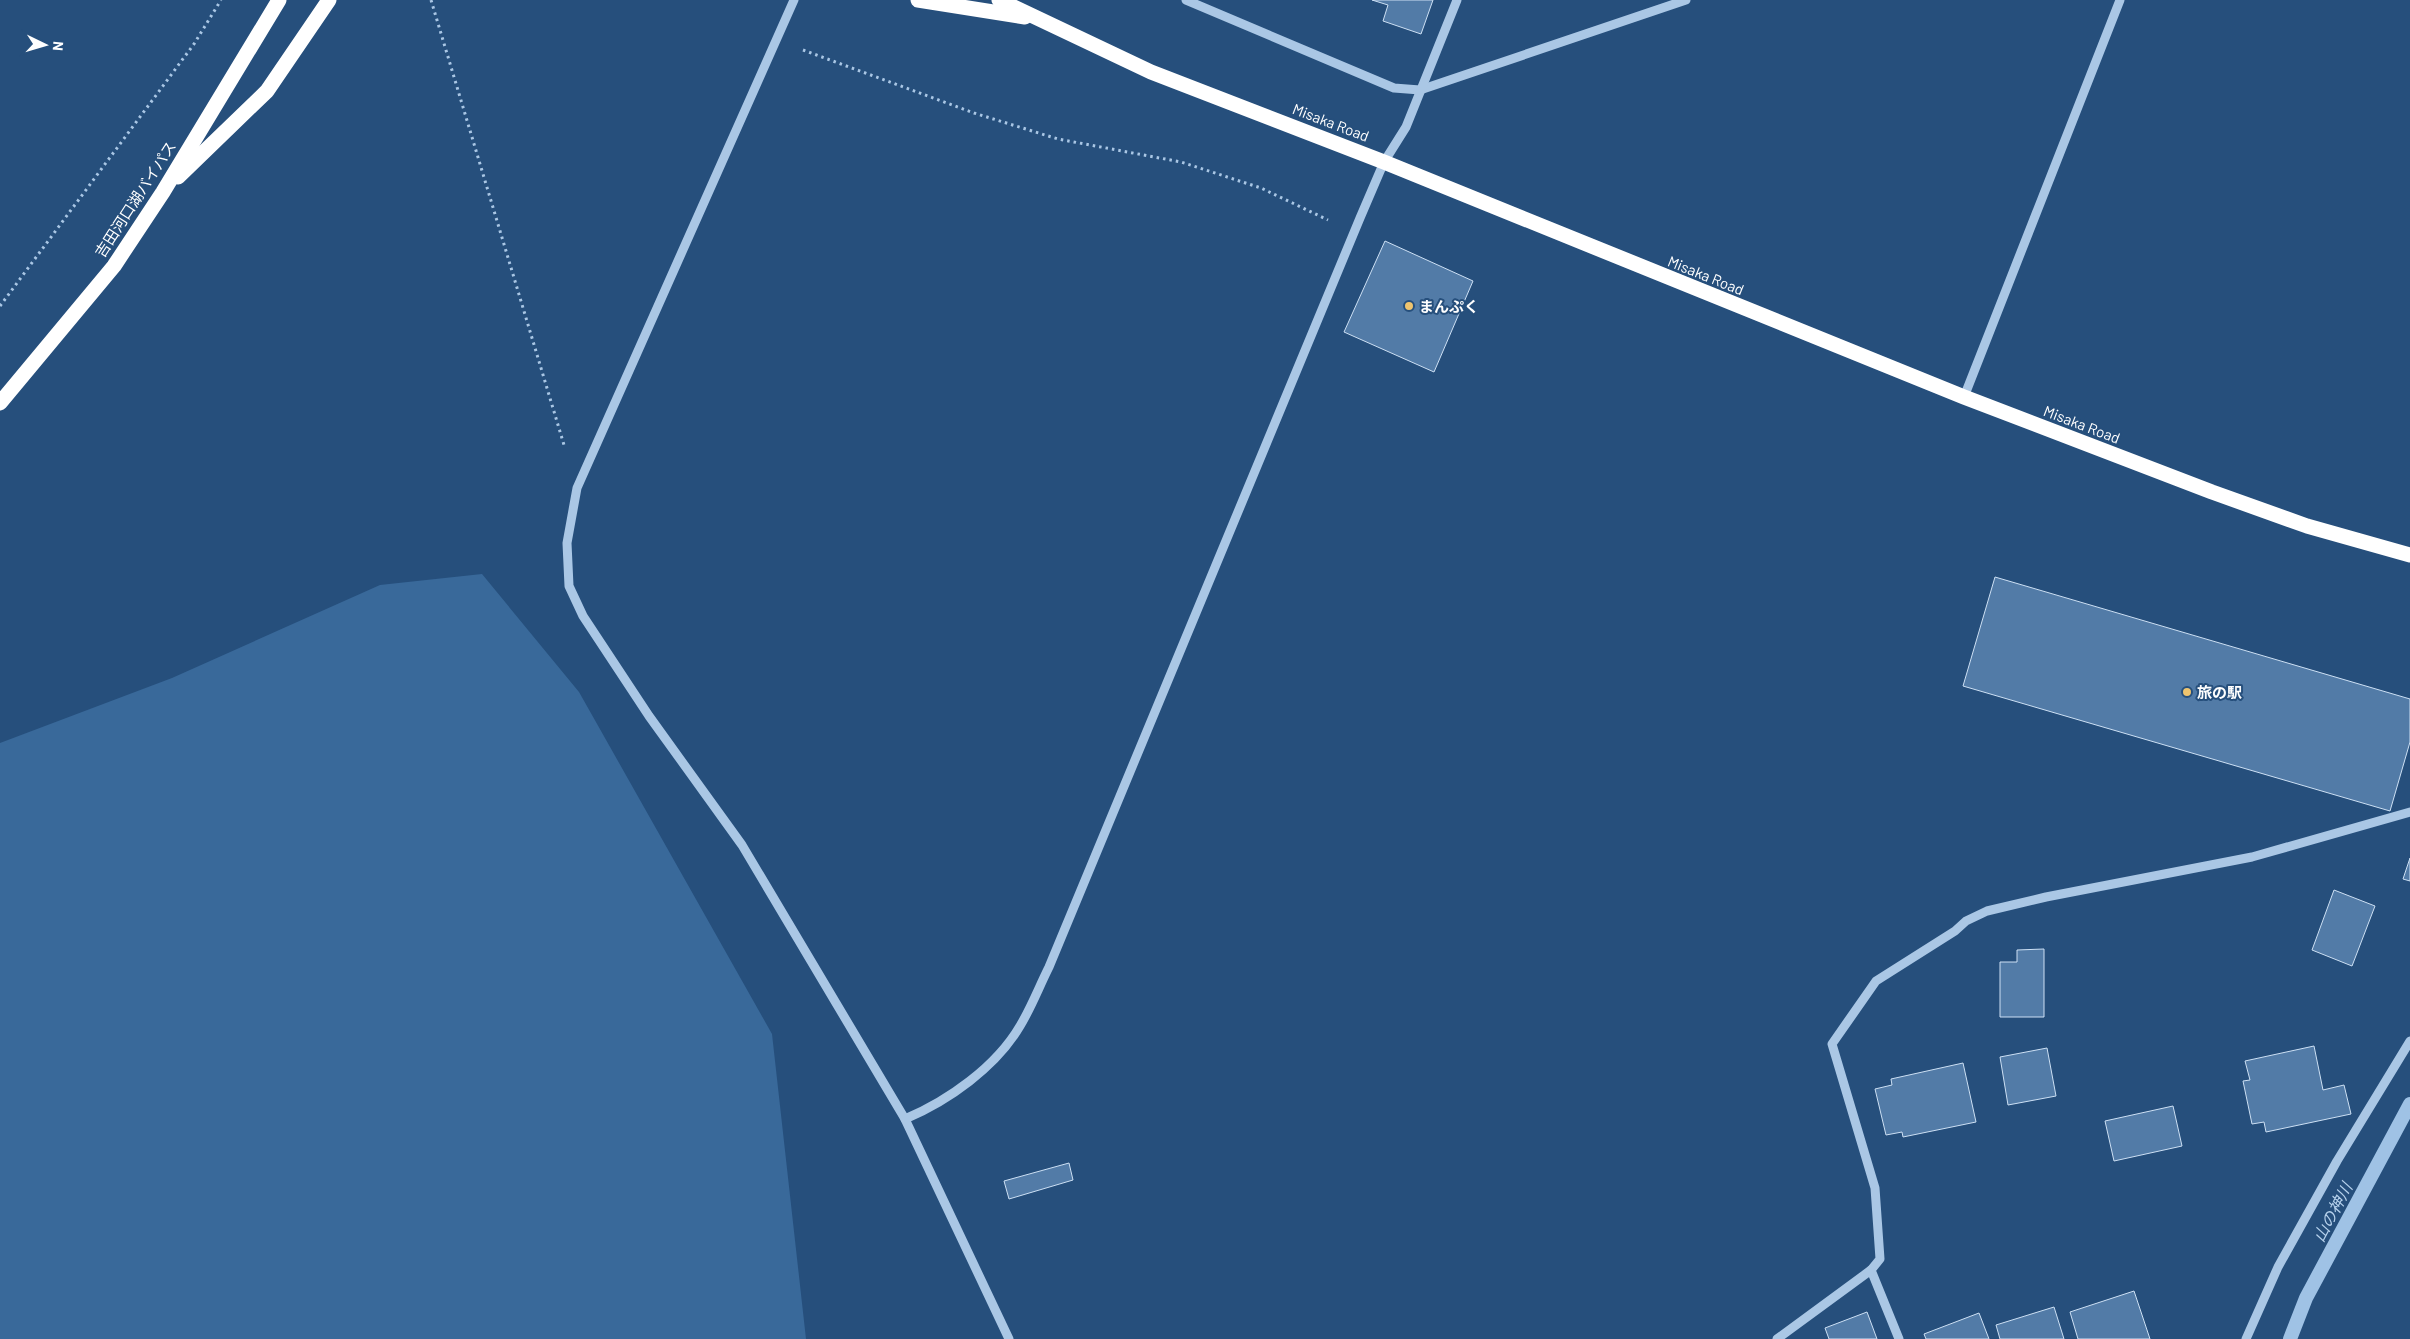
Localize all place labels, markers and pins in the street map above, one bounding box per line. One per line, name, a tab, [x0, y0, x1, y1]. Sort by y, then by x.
place label: まんぷく	[1419, 297, 1479, 315]
marker: まんぷく	[1403, 300, 1415, 312]
place label: 旅の駅	[2197, 683, 2242, 701]
marker: 旅の駅	[2181, 686, 2193, 698]

